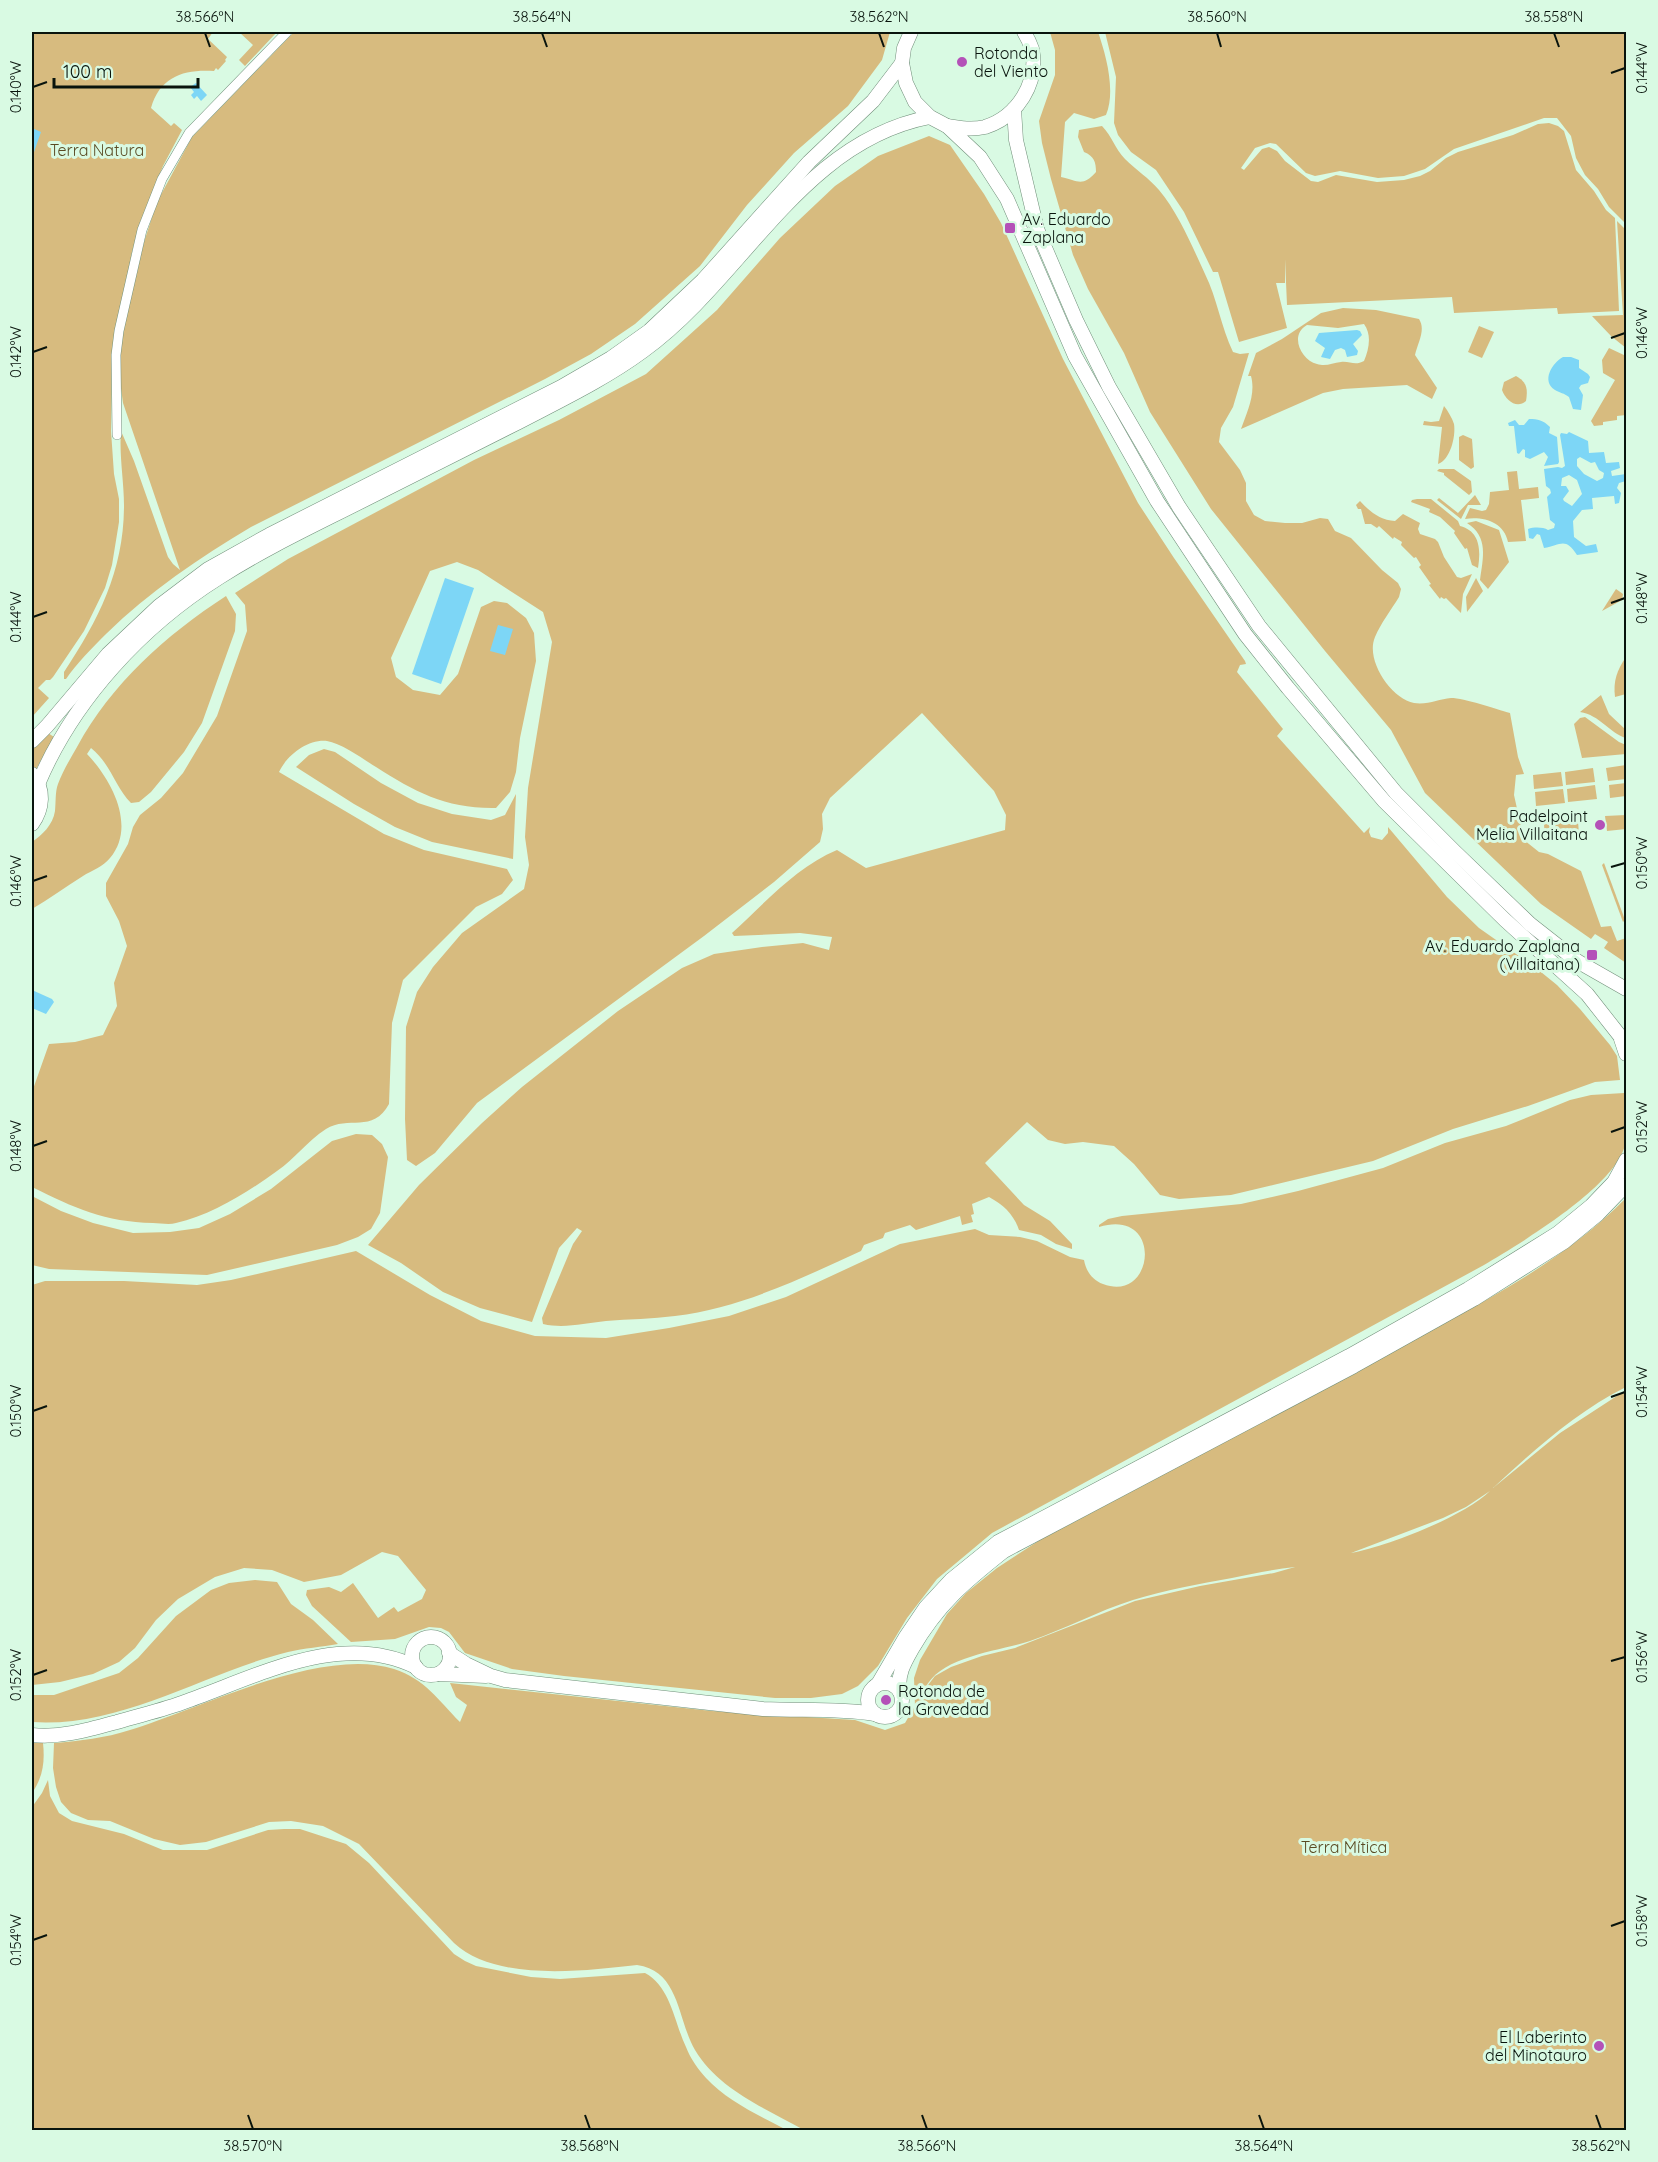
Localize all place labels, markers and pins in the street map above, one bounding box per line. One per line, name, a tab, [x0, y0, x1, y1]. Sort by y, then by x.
place label: Rotonda del Viento	[974, 43, 1048, 81]
marker: Rotonda del Viento	[955, 55, 969, 69]
place label: Av. Eduardo Zaplana	[1022, 209, 1111, 247]
marker: Av. Eduardo Zaplana	[1003, 221, 1017, 235]
place label: Padelpoint Melia Villaitana	[1476, 806, 1588, 844]
marker: Padelpoint Melia Villaitana	[1593, 818, 1607, 832]
place label: Av. Eduardo Zaplana (Villaitana)	[1425, 936, 1580, 974]
marker: Av. Eduardo Zaplana (Villaitana)	[1585, 948, 1599, 962]
place label: Rotonda de la Gravedad	[898, 1681, 989, 1719]
marker: Rotonda de la Gravedad	[879, 1693, 893, 1707]
place label: El Laberinto del Minotauro	[1485, 2027, 1587, 2065]
marker: El Laberinto del Minotauro	[1592, 2039, 1606, 2053]

